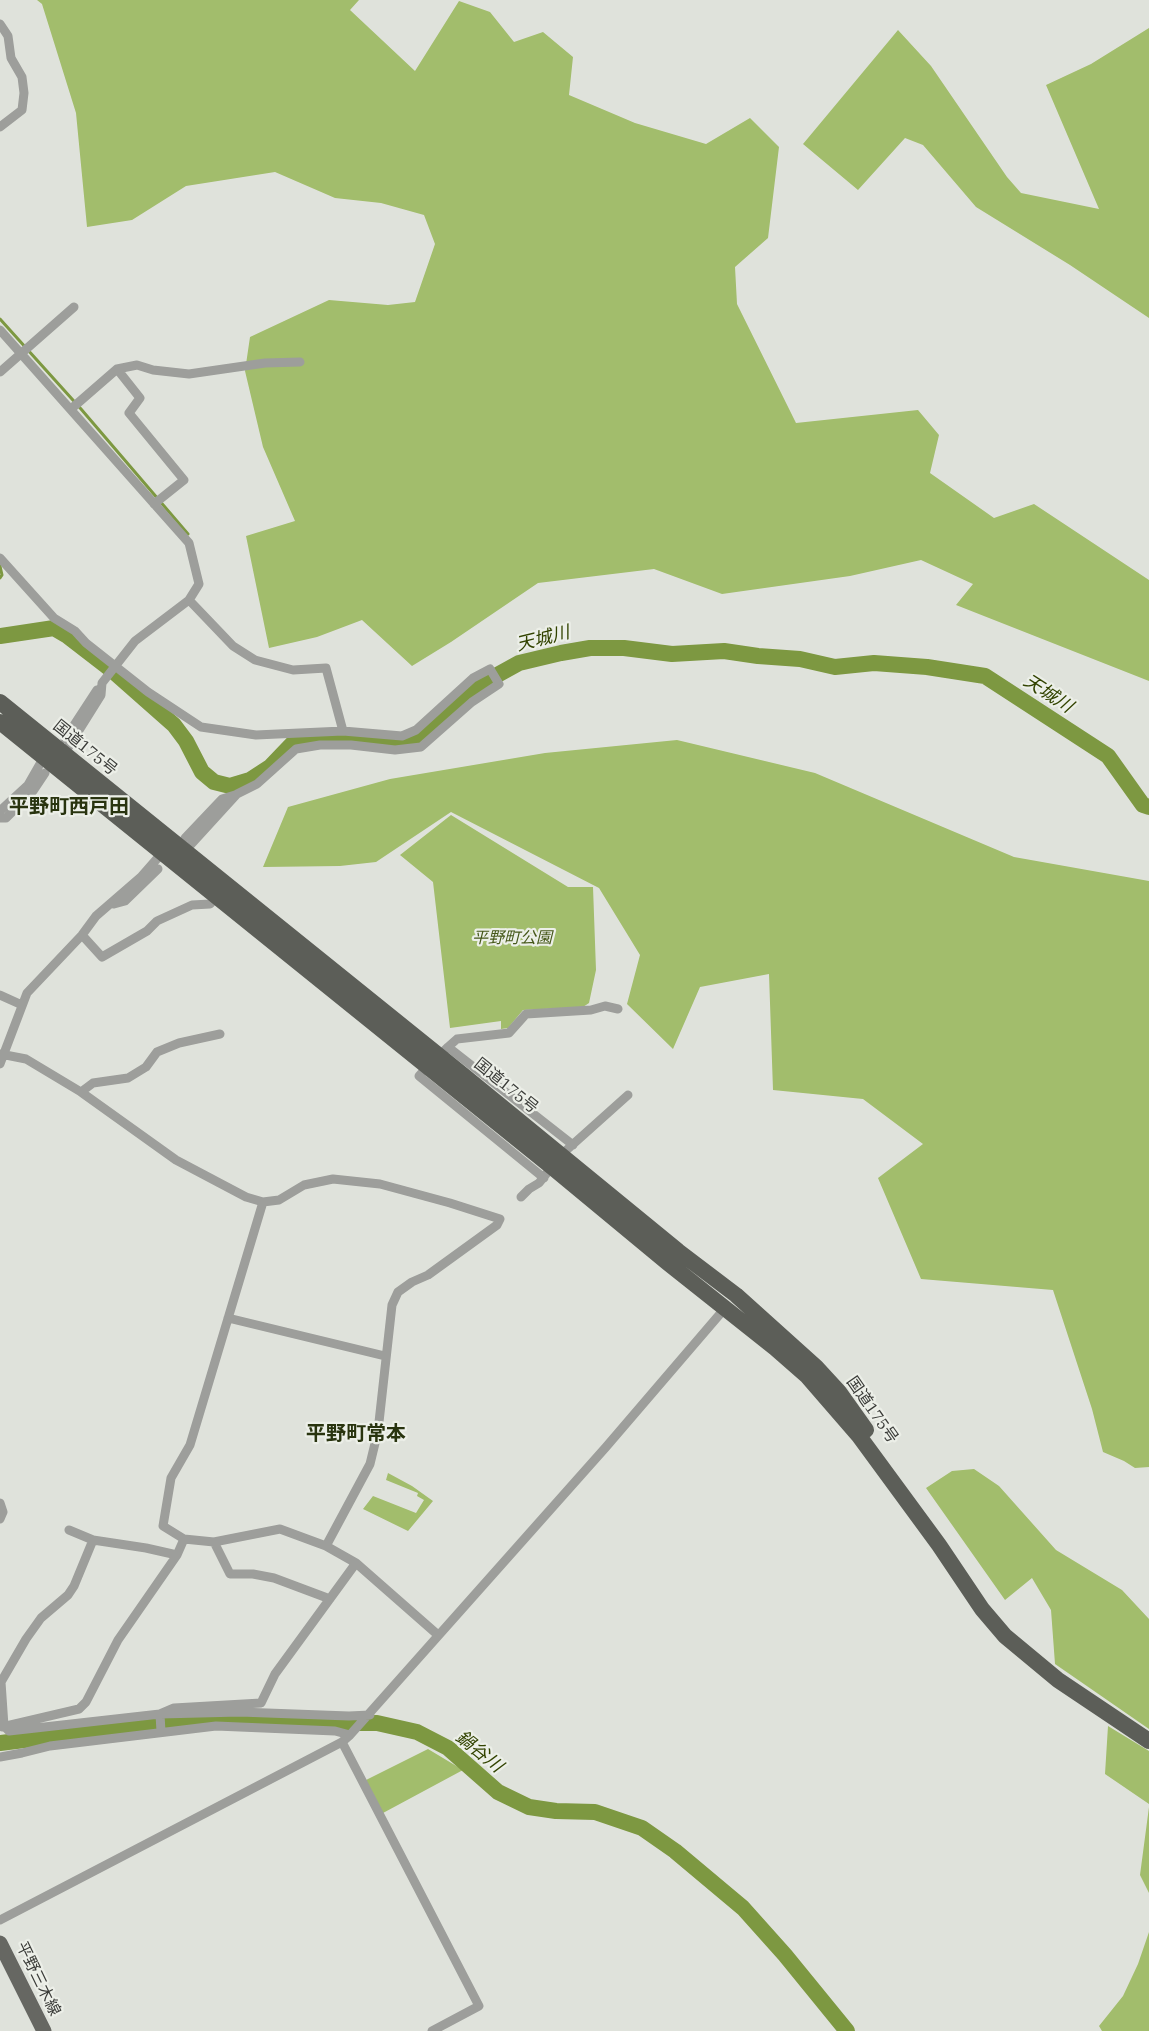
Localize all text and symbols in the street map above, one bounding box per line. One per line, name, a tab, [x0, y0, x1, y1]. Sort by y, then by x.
water label: 天城川	[514, 622, 572, 656]
water label: 天城川	[1019, 670, 1077, 718]
street label: 国道175号	[49, 716, 121, 780]
district label: 平野町西戸田	[9, 795, 129, 819]
park label: 平野町公園	[472, 928, 552, 948]
street label: 国道175号	[470, 1054, 542, 1118]
street label: 国道175号	[842, 1373, 902, 1447]
district label: 平野町常本	[306, 1422, 406, 1446]
water label: 鍋谷川	[451, 1727, 507, 1777]
street label: 平野三木線	[12, 1939, 64, 2019]

